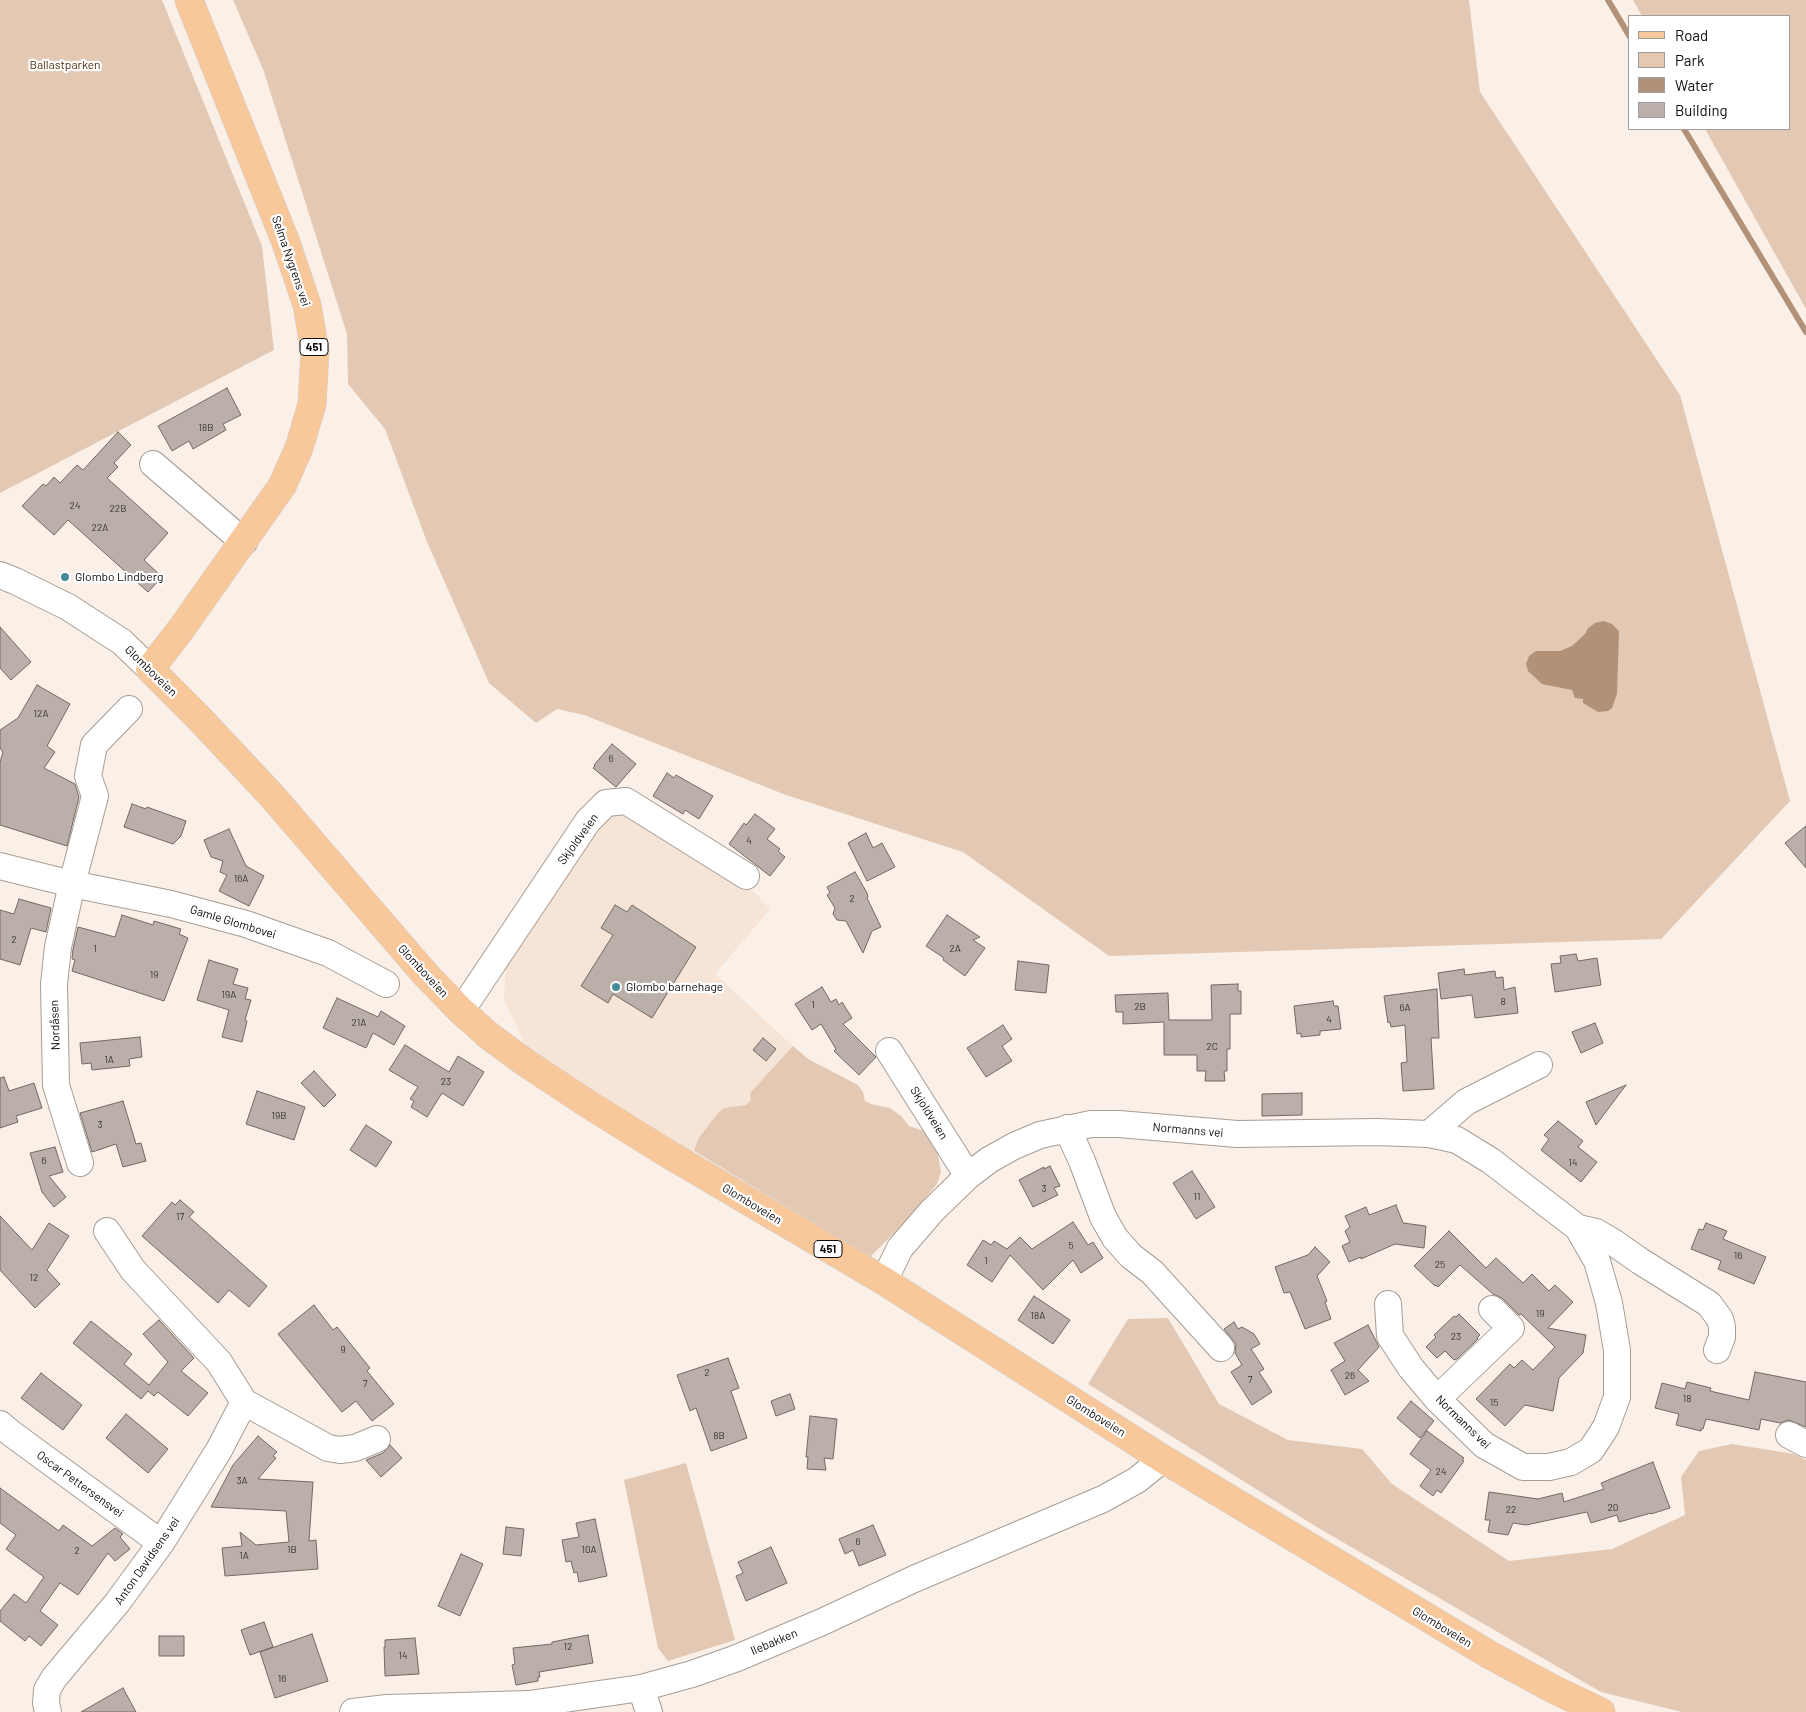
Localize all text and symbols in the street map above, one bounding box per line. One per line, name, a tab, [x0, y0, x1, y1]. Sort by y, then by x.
legend	[1628, 15, 1791, 130]
text: Road	[1675, 26, 1708, 44]
text: Park	[1675, 51, 1704, 69]
park label: Ballastparken	[29, 58, 101, 72]
text: Water	[1675, 76, 1714, 94]
text: Building	[1675, 101, 1728, 119]
street label: Selma Nygrens vei	[269, 214, 313, 308]
road number: 451	[300, 338, 328, 356]
house number: 18B	[199, 422, 213, 434]
house number: 24	[70, 500, 80, 512]
house number: 22B	[110, 503, 126, 515]
house number: 22A	[92, 522, 108, 534]
place label: Glombo Lindberg	[75, 570, 163, 584]
marker: Glombo Lindberg	[59, 571, 71, 583]
street label: Glomboveien	[122, 642, 180, 700]
house number: 12A	[34, 708, 48, 720]
house number: 6	[608, 753, 614, 765]
street label: Skjoldveien	[555, 811, 601, 867]
house number: 4	[746, 835, 752, 847]
house number: 16A	[234, 873, 248, 885]
house number: 2	[849, 893, 855, 905]
street label: Gamle Glombovei	[188, 902, 278, 942]
house number: 2	[11, 934, 17, 946]
street label: Glomboveien	[395, 942, 451, 1000]
house number: 1	[93, 943, 97, 955]
house number: 2A	[949, 943, 961, 955]
house number: 19	[150, 969, 158, 981]
place label: Glombo barnehage	[626, 980, 723, 994]
marker: Glombo barnehage	[610, 981, 622, 993]
house number: 19A	[222, 989, 236, 1001]
house number: 8	[1500, 996, 1506, 1008]
house number: 1	[811, 999, 815, 1011]
street label: Nordåsen	[47, 1000, 63, 1050]
house number: 2B	[1134, 1001, 1146, 1013]
house number: 6A	[1399, 1002, 1411, 1014]
house number: 4	[1326, 1014, 1332, 1026]
house number: 21A	[352, 1017, 366, 1029]
house number: 2C	[1206, 1041, 1218, 1053]
house number: 1A	[104, 1054, 114, 1066]
house number: 23	[441, 1076, 451, 1088]
street label: Skjoldveien	[907, 1084, 951, 1142]
house number: 19B	[272, 1110, 286, 1122]
house number: 3	[97, 1119, 103, 1131]
street label: Normanns vei	[1152, 1120, 1224, 1140]
house number: 6	[41, 1155, 47, 1167]
house number: 14	[1568, 1157, 1578, 1169]
street label: Glomboveien	[720, 1181, 784, 1227]
house number: 3	[1041, 1183, 1047, 1195]
house number: 11	[1193, 1191, 1201, 1203]
house number: 17	[176, 1211, 184, 1223]
road number: 451	[814, 1240, 842, 1258]
house number: 5	[1068, 1240, 1074, 1252]
house number: 16	[1734, 1250, 1742, 1262]
house number: 1	[984, 1255, 988, 1267]
house number: 25	[1435, 1259, 1445, 1271]
house number: 12	[30, 1272, 38, 1284]
house number: 19	[1536, 1308, 1544, 1320]
house number: 18A	[1031, 1310, 1045, 1322]
house number: 23	[1451, 1331, 1461, 1343]
house number: 9	[340, 1344, 346, 1356]
house number: 2	[704, 1367, 710, 1379]
house number: 26	[1345, 1370, 1355, 1382]
house number: 7	[1248, 1374, 1252, 1386]
house number: 7	[363, 1378, 367, 1390]
street label: Glomboveien	[1064, 1392, 1128, 1440]
street label: Normanns vei	[1432, 1392, 1494, 1452]
house number: 18	[1683, 1393, 1691, 1405]
house number: 15	[1490, 1397, 1498, 1409]
house number: 8B	[713, 1430, 725, 1442]
street label: Oscar Pettersensvei	[34, 1448, 126, 1520]
house number: 24	[1436, 1466, 1446, 1478]
house number: 3A	[236, 1475, 248, 1487]
house number: 20	[1607, 1502, 1619, 1514]
house number: 22	[1506, 1504, 1516, 1516]
street label: Anton Davidsens vei	[111, 1514, 183, 1608]
house number: 6	[855, 1536, 861, 1548]
house number: 1B	[287, 1544, 297, 1556]
house number: 10A	[581, 1544, 597, 1556]
house number: 2	[74, 1545, 80, 1557]
house number: 1A	[239, 1550, 249, 1562]
street label: Glomboveien	[1410, 1604, 1474, 1650]
street label: Ilebakken	[748, 1626, 800, 1658]
house number: 12	[564, 1641, 572, 1653]
house number: 14	[398, 1650, 408, 1662]
house number: 16	[278, 1673, 286, 1685]

